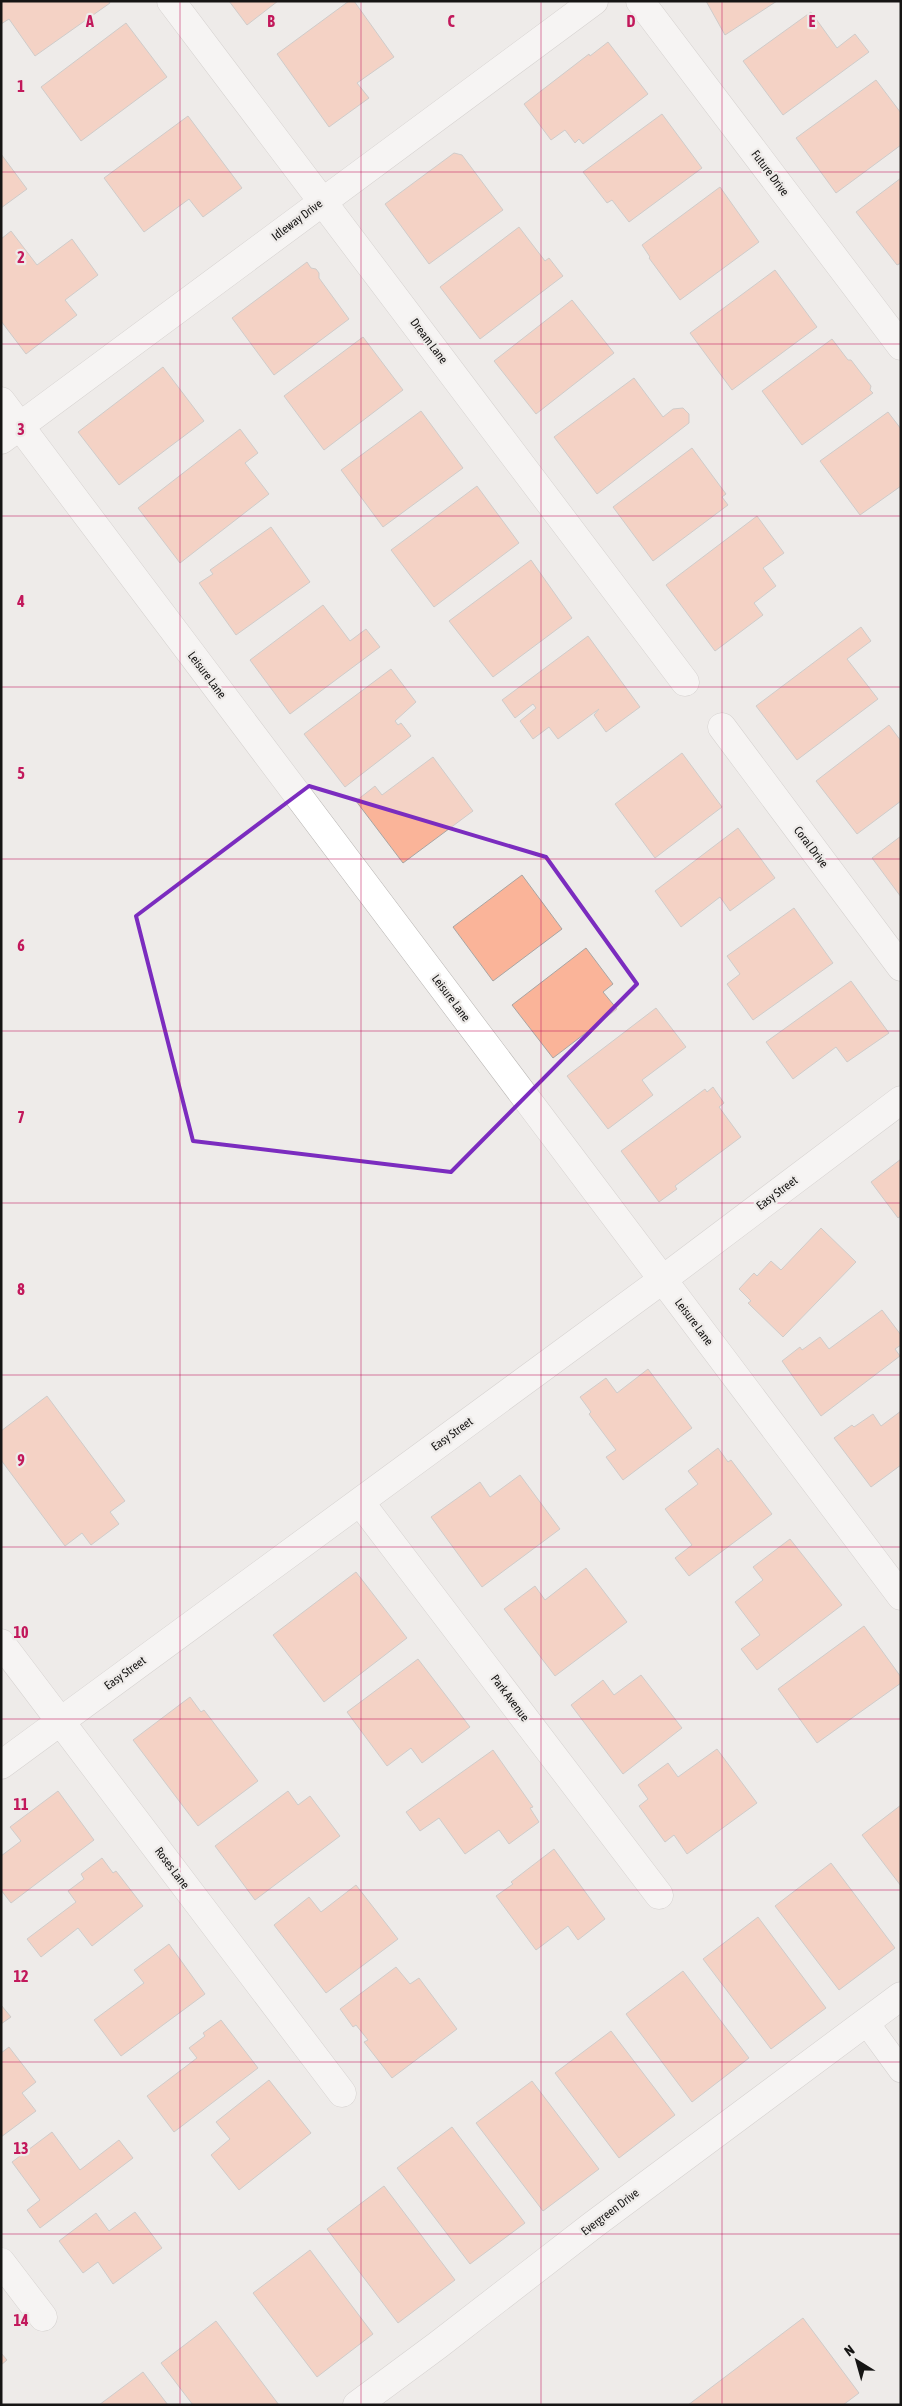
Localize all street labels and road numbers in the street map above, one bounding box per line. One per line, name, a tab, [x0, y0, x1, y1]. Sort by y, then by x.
street label: Future Drive	[748, 147, 792, 199]
street label: Idleway Drive	[269, 196, 325, 244]
street label: Dream Lane	[407, 316, 451, 366]
street label: Leisure Lane	[185, 649, 229, 701]
street label: Coral Drive	[791, 824, 831, 870]
street label: Leisure Lane	[429, 972, 473, 1024]
street label: Easy Street	[754, 1173, 801, 1213]
street label: Leisure Lane	[672, 1296, 716, 1348]
street label: Easy Street	[429, 1414, 476, 1454]
street label: Easy Street	[102, 1653, 149, 1693]
street label: Park Avenue	[488, 1672, 532, 1724]
street label: Roses Lane	[152, 1844, 192, 1892]
street label: Evergreen Drive	[578, 2186, 642, 2238]

